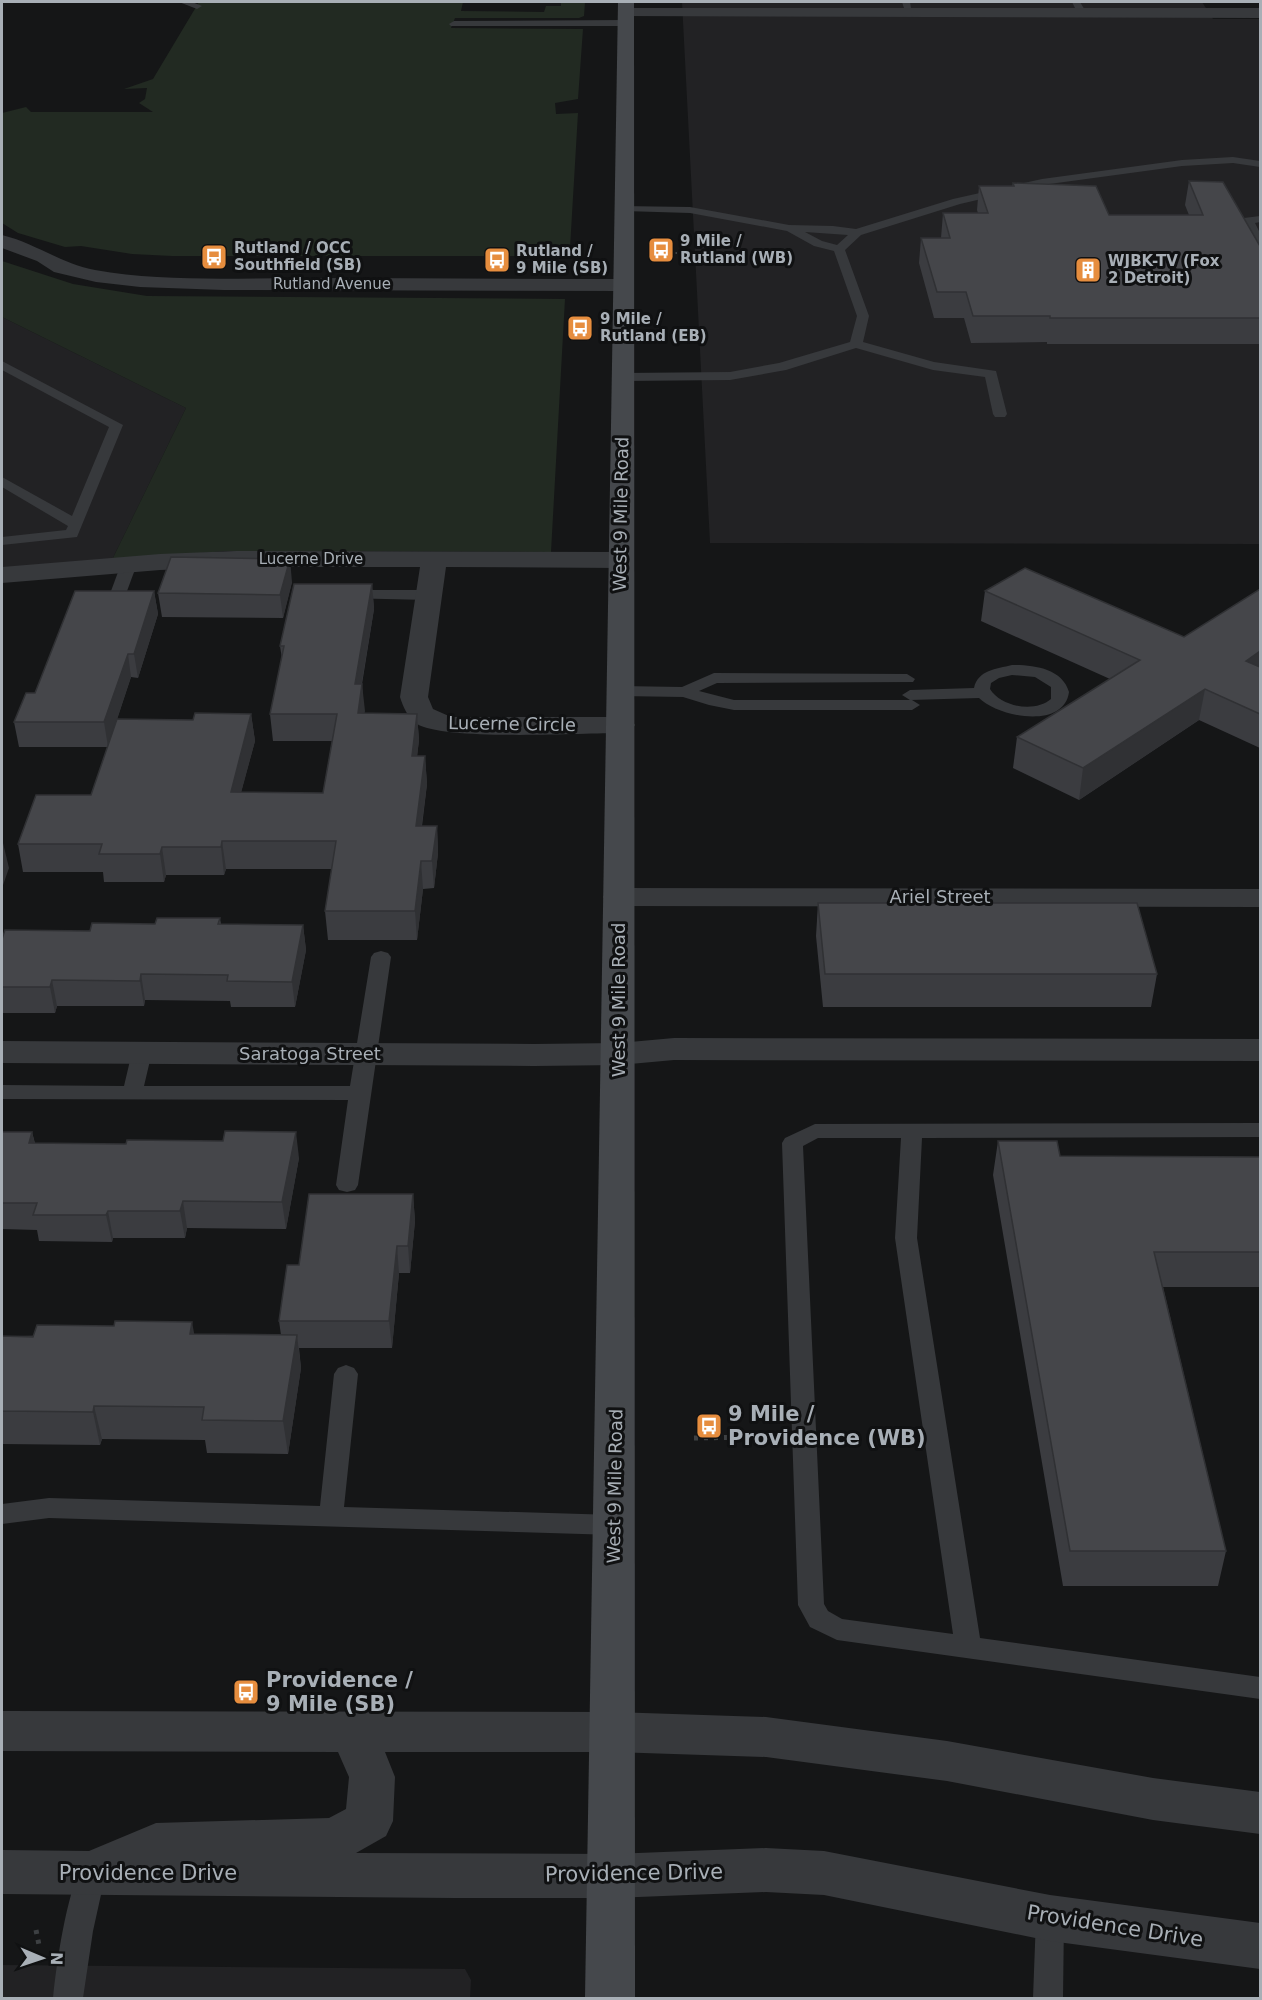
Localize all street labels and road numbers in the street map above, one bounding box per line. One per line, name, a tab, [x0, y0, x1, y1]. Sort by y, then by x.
street label: Rutland Avenue	[273, 275, 391, 293]
street label: West 9 Mile Road	[609, 436, 632, 591]
street label: Lucerne Drive	[259, 550, 363, 568]
street label: Lucerne Circle	[448, 712, 576, 735]
street label: Ariel Street	[889, 886, 991, 907]
street label: West 9 Mile Road	[608, 923, 629, 1077]
street label: Saratoga Street	[239, 1043, 381, 1064]
street label: West 9 Mile Road	[603, 1408, 626, 1563]
street label: Providence Drive	[545, 1859, 723, 1887]
street label: Providence Drive	[59, 1861, 237, 1885]
street label: Providence Drive	[1025, 1900, 1205, 1952]

